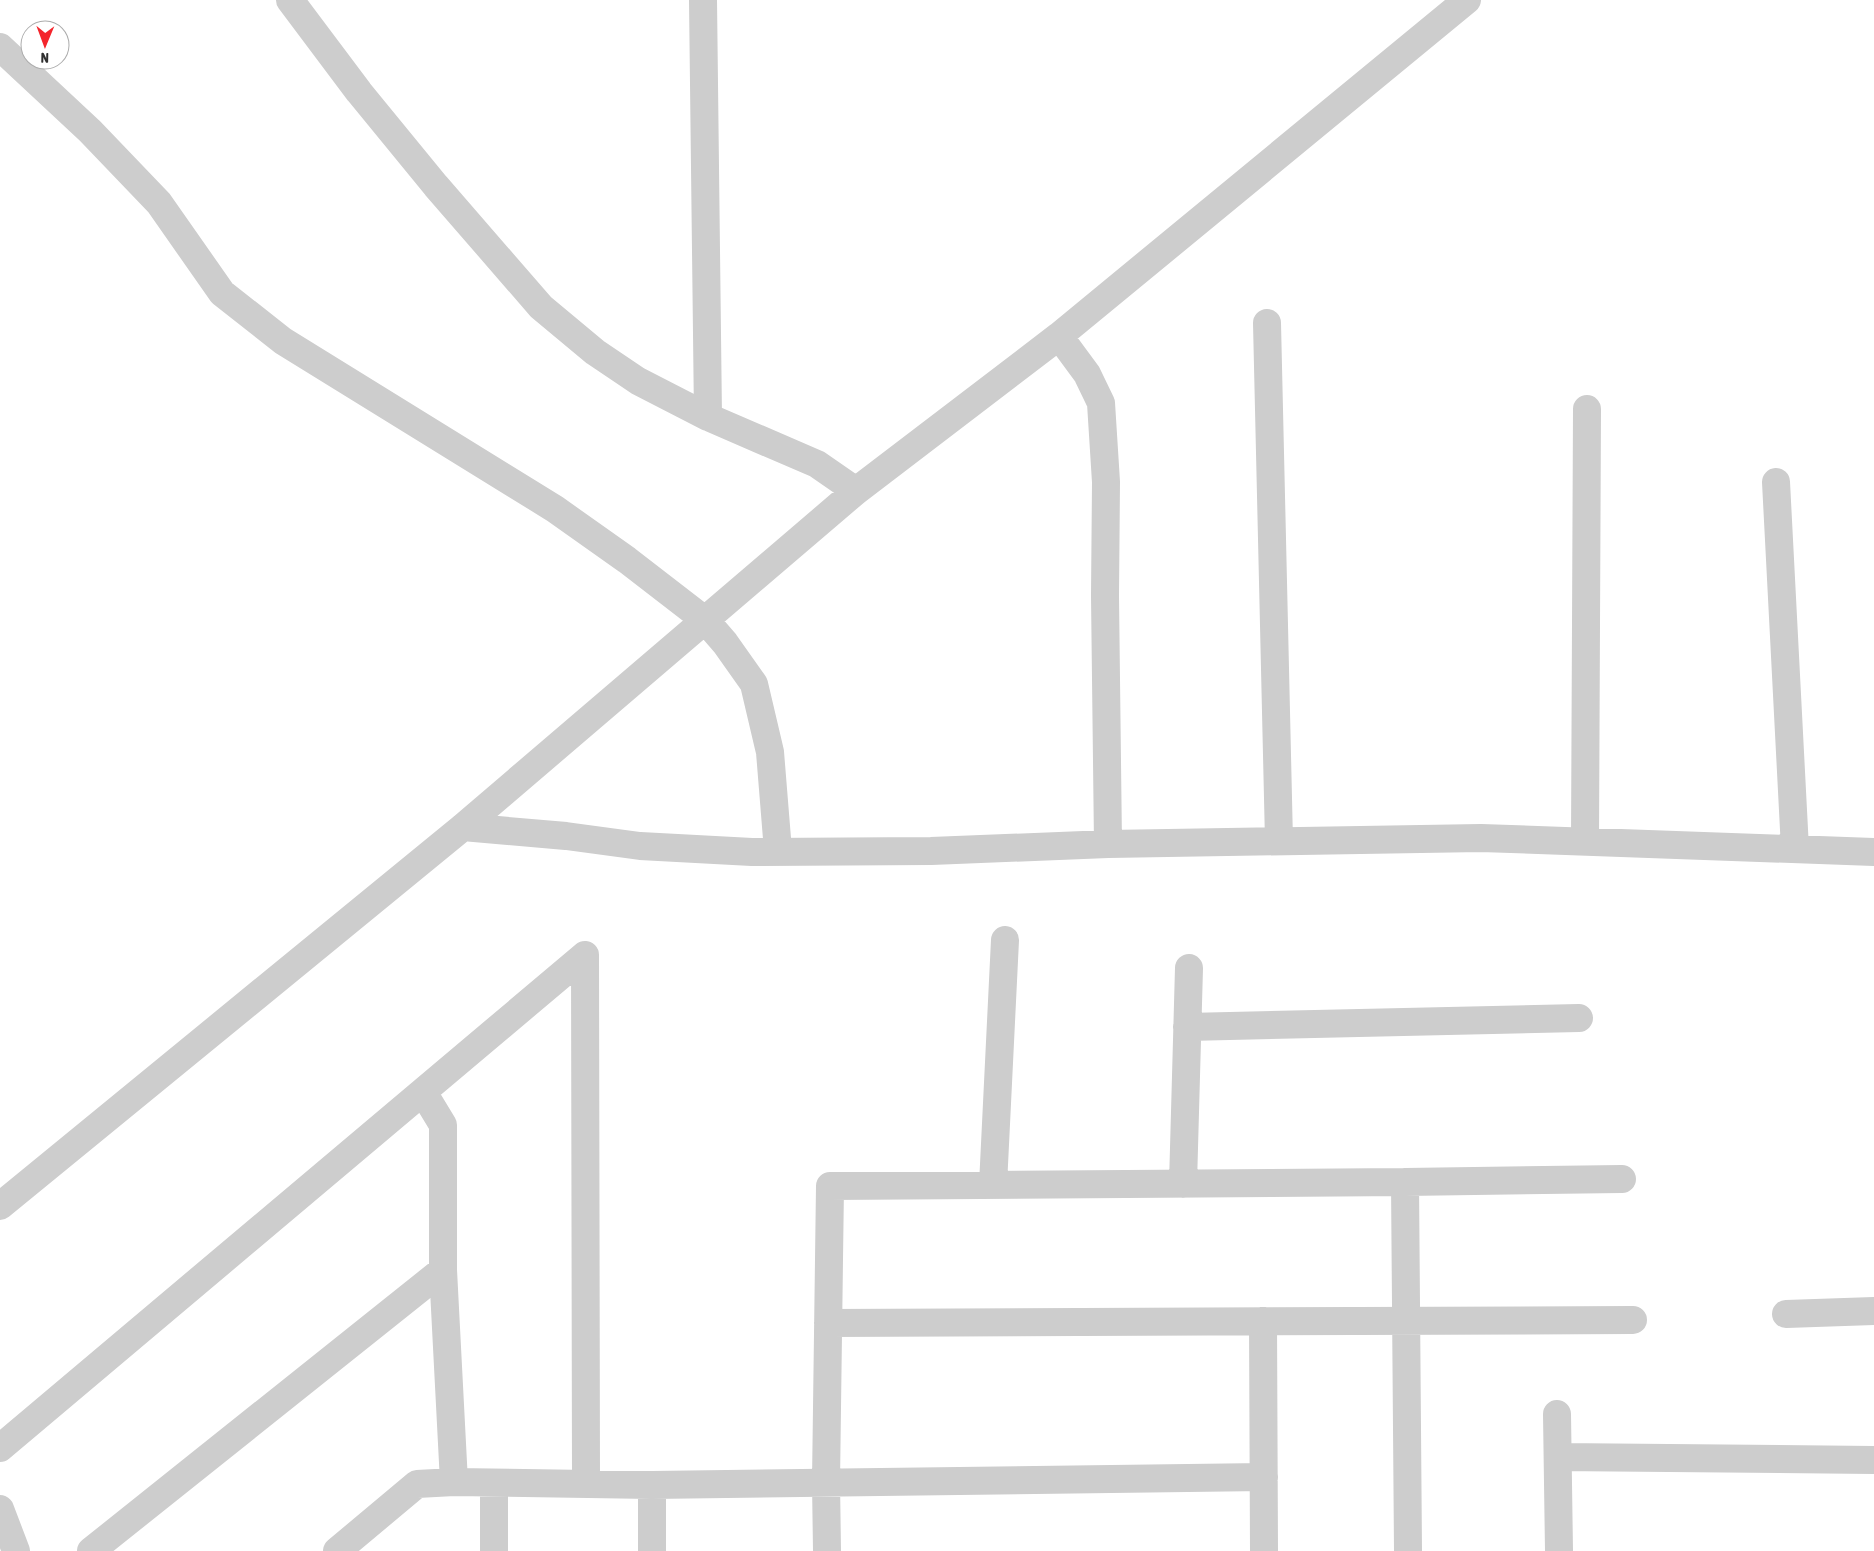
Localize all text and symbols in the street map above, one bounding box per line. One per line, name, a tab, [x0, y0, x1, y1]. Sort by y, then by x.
north arrow	[20, 20, 70, 70]
text: N	[41, 50, 49, 66]

